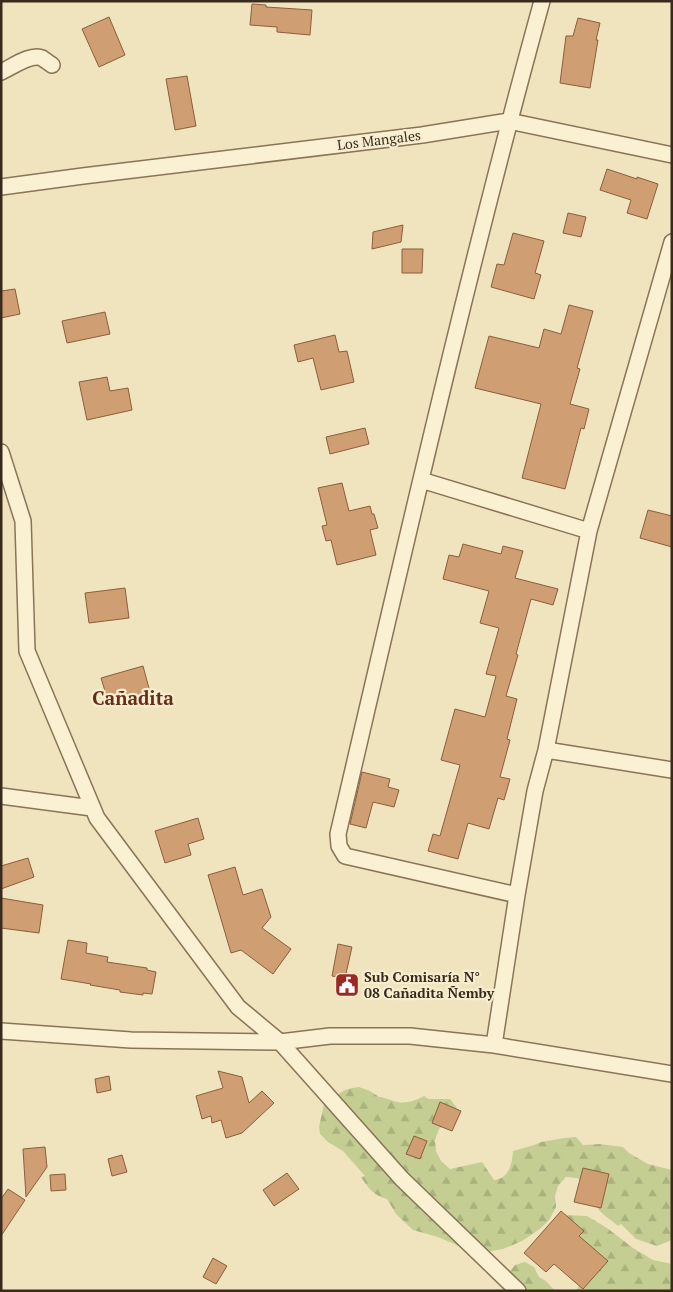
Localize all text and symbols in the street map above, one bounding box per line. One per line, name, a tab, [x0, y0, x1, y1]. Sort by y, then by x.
street label: Los Mangales	[336, 125, 422, 154]
district label: Cañadita	[92, 685, 174, 710]
place label: Sub Comisaría N° 08 Cañadita Ñemby	[364, 967, 495, 1002]
public building icon: Sub Comisaría N° 08 Cañadita Ñemby	[334, 972, 360, 998]

